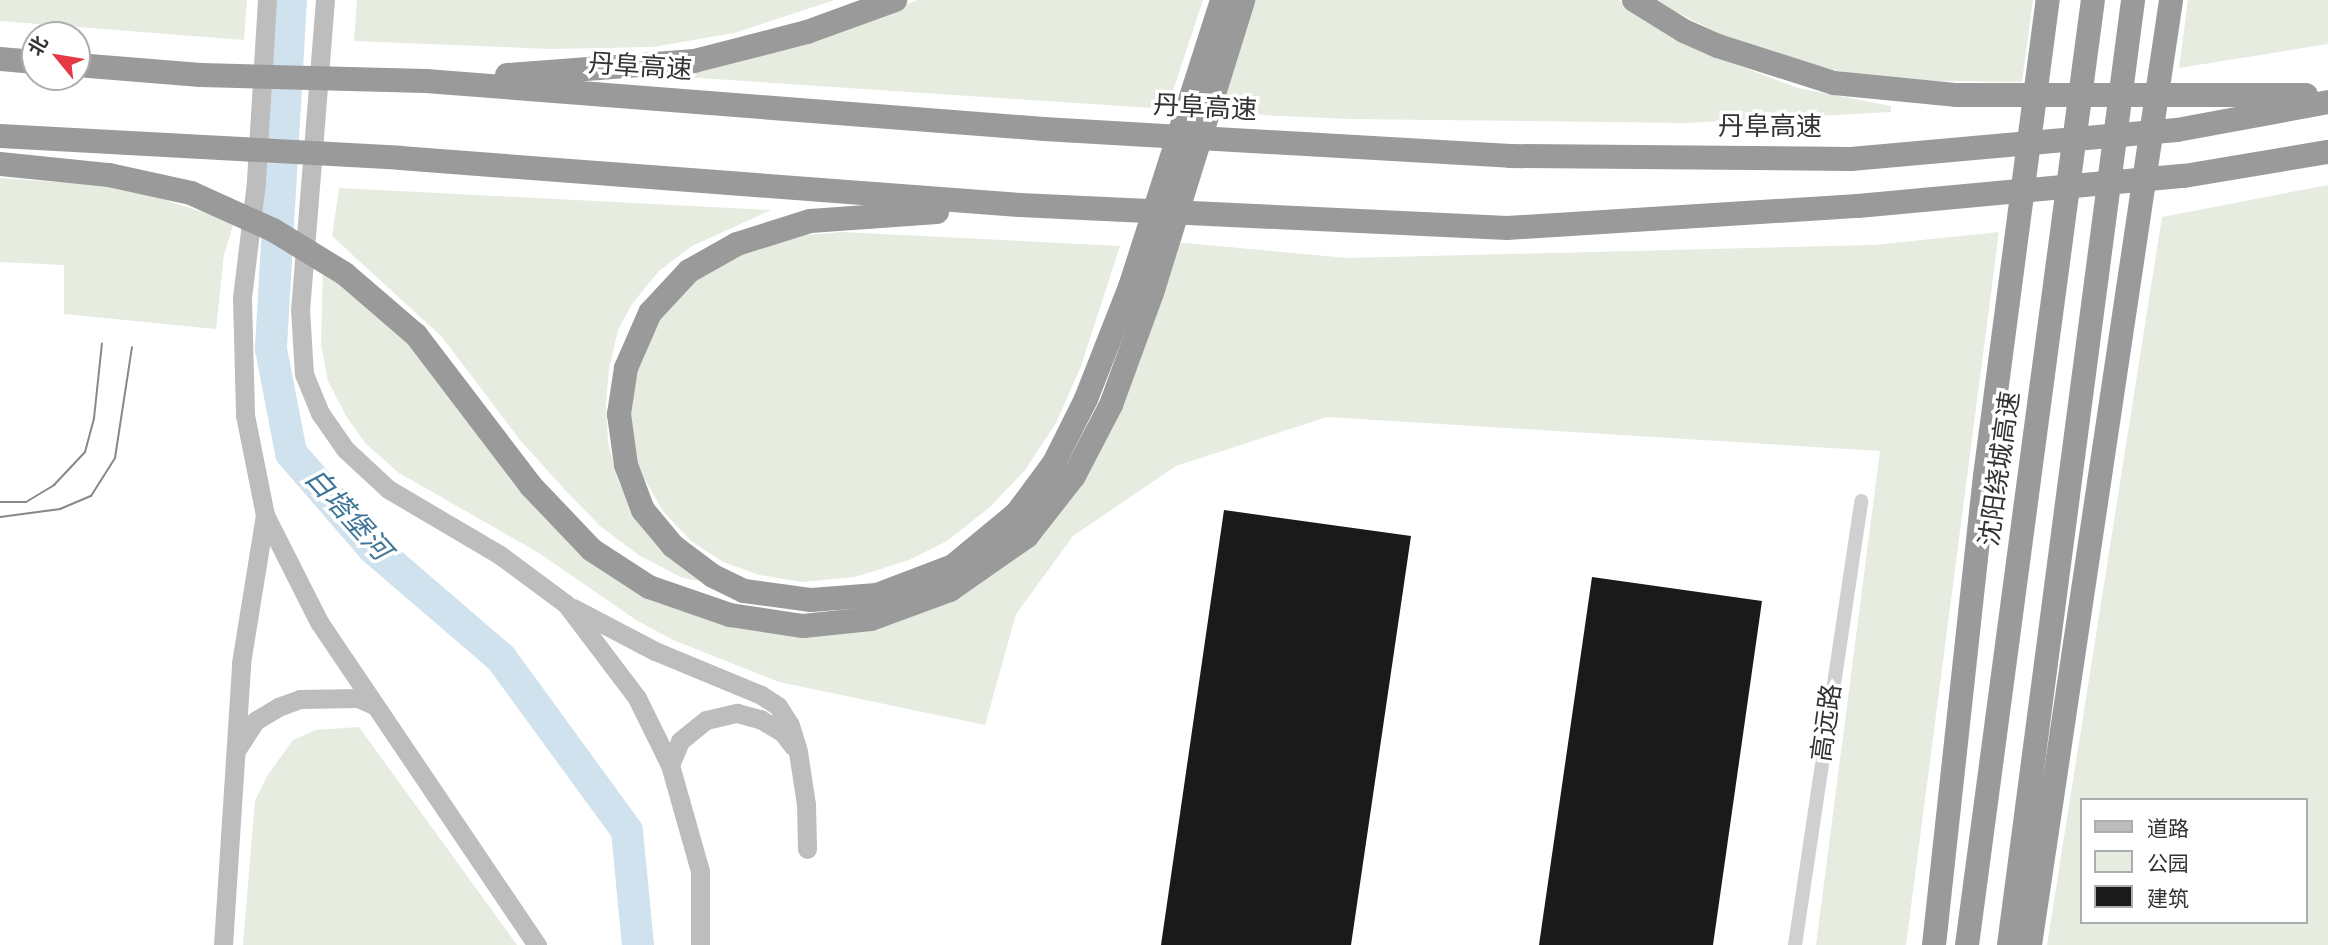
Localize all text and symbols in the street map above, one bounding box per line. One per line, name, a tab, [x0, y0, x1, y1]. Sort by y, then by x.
north arrow	[21, 21, 91, 91]
text: 北	[24, 32, 54, 60]
street label: 丹阜高速	[587, 49, 693, 87]
street label: 丹阜高速	[1152, 91, 1258, 127]
street label: 丹阜高速	[1718, 112, 1822, 144]
street label: 沈阳绕城高速	[1975, 390, 2027, 548]
water label: 白塔堡河	[297, 462, 397, 568]
street label: 高远路	[1807, 682, 1849, 764]
legend	[2080, 798, 2307, 924]
text: 道路	[2147, 817, 2189, 842]
text: 公园	[2147, 852, 2189, 877]
text: 建筑	[2147, 887, 2189, 912]

